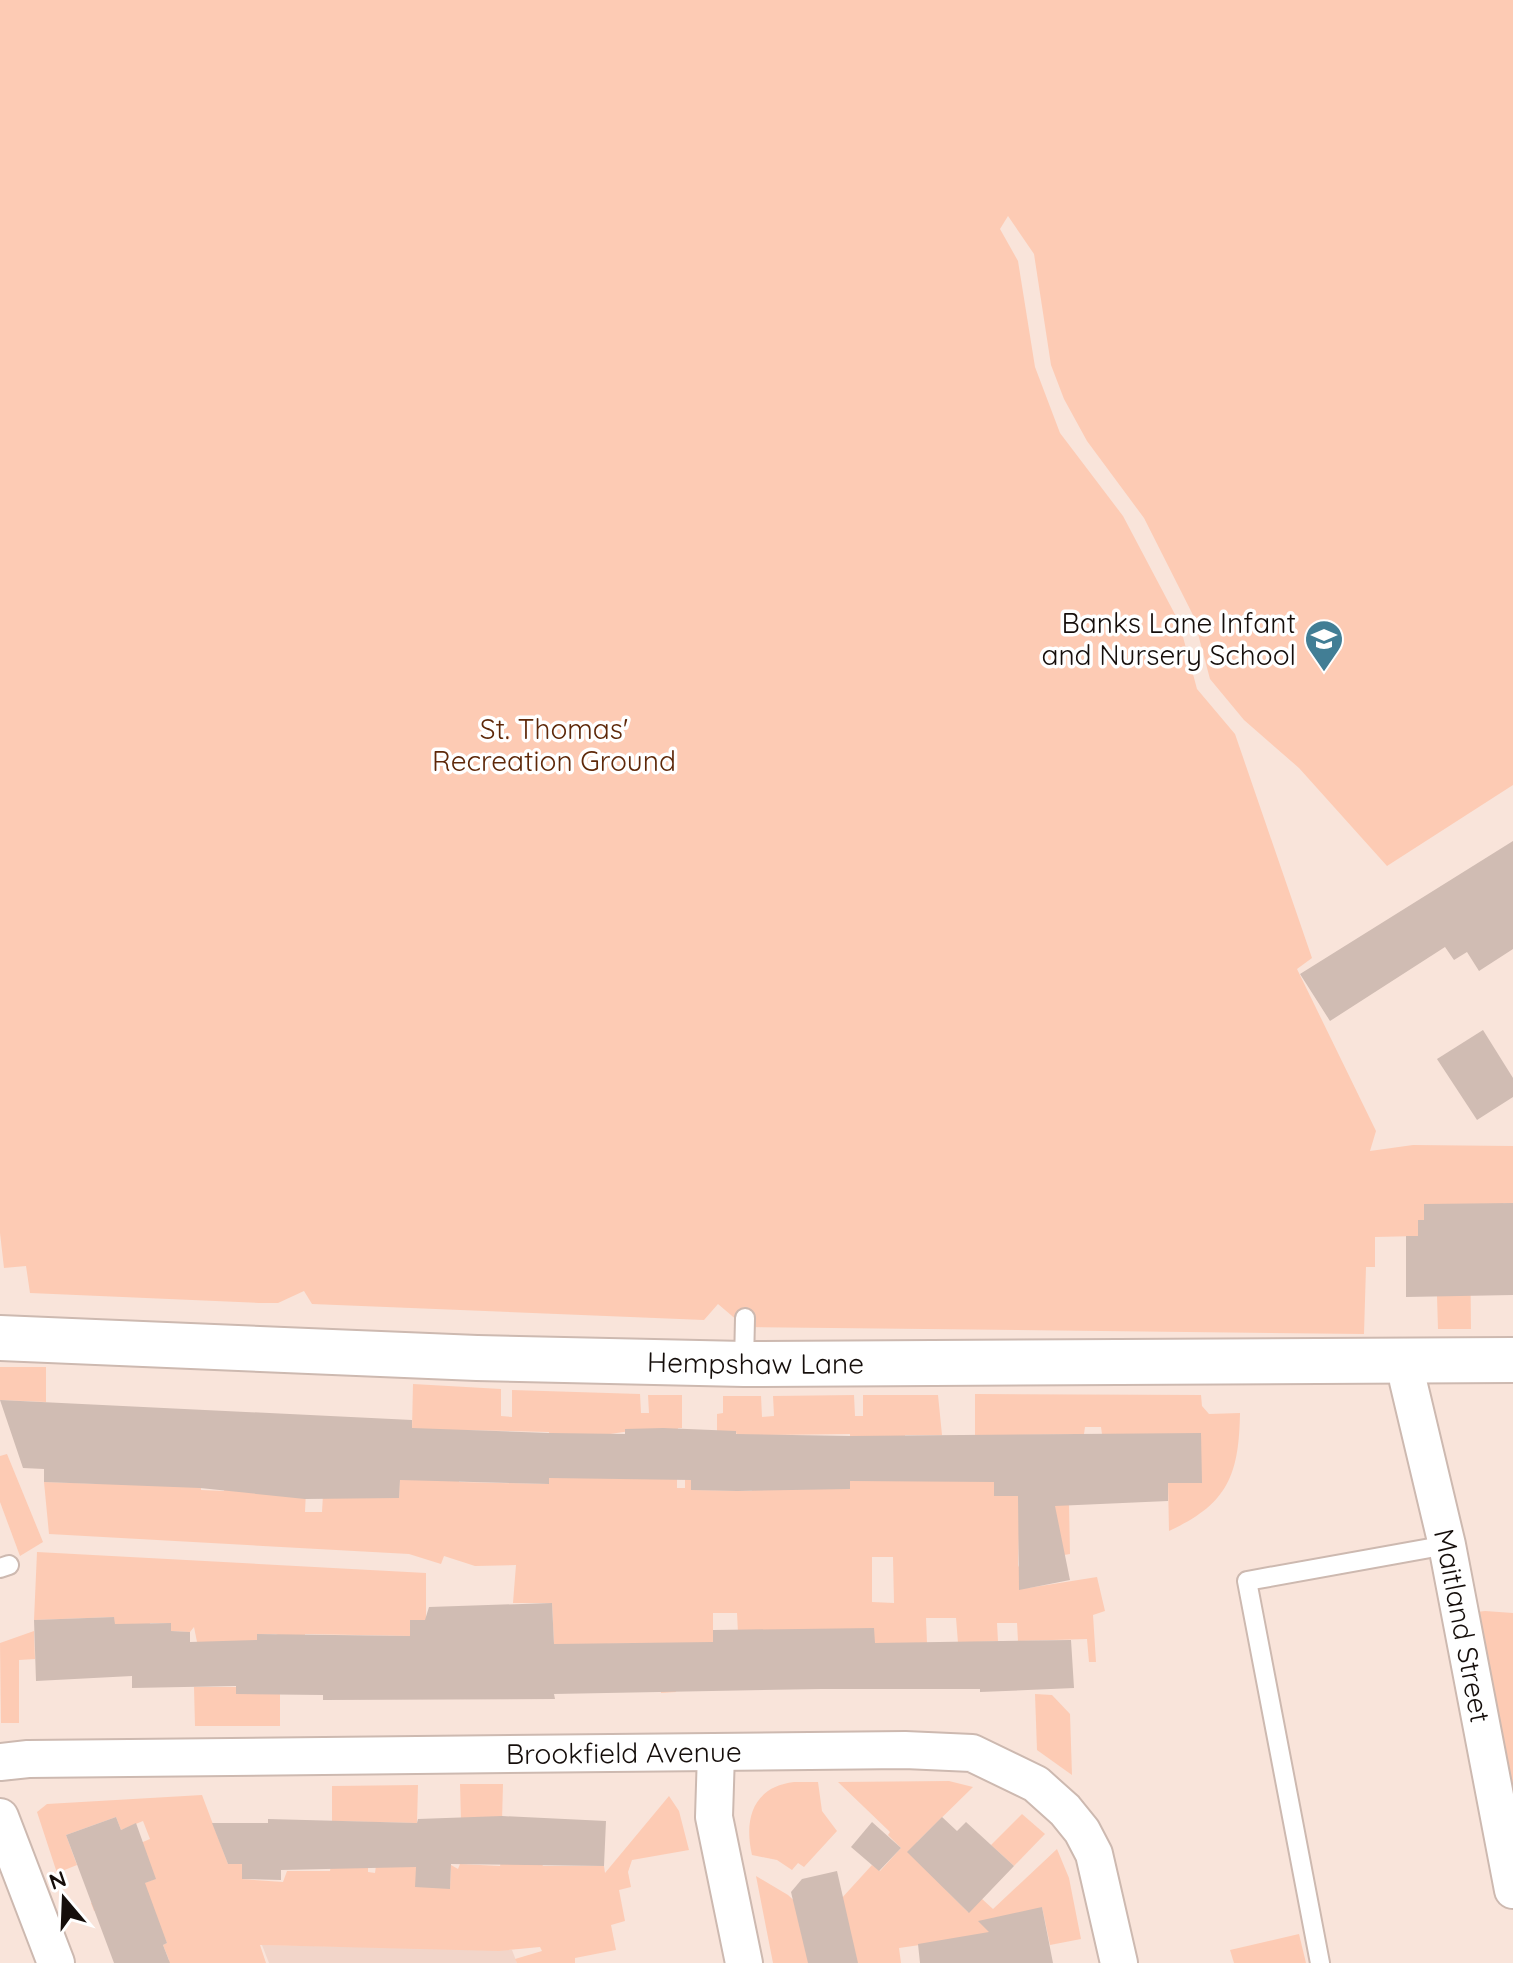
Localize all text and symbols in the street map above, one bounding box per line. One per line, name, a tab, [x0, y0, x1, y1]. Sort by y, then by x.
place label: Banks Lane Infant and Nursery School	[1041, 605, 1296, 672]
school or university icon: Banks Lane Infant and Nursery School	[1303, 618, 1345, 673]
park label: St. Thomas' Recreation Ground	[432, 711, 676, 778]
street label: Hempshaw Lane	[647, 1344, 864, 1381]
street label: Maitland Street	[1427, 1525, 1499, 1726]
street label: Brookfield Avenue	[506, 1734, 742, 1771]
north arrow	[24, 1859, 104, 1939]
text: N	[45, 1864, 70, 1896]

